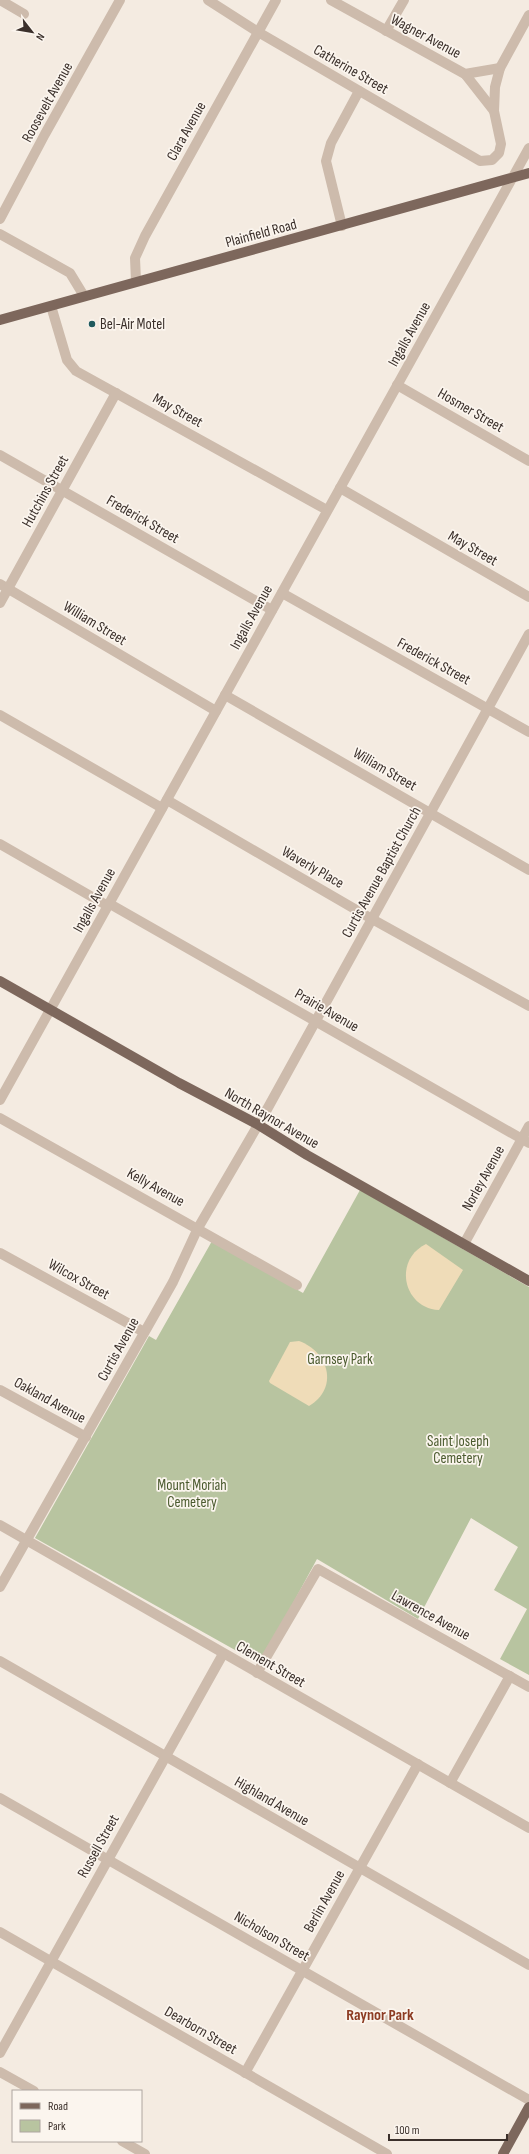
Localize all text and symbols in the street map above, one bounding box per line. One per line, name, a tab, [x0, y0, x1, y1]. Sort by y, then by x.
street label: Wagner Avenue	[387, 10, 464, 63]
north arrow	[12, 12, 52, 52]
text: N	[33, 31, 47, 43]
street label: Catherine Street	[310, 40, 392, 99]
street label: Roosevelt Avenue	[18, 59, 77, 146]
street label: Clara Avenue	[162, 98, 210, 164]
street label: Plainfield Road	[223, 215, 299, 252]
street label: Ingalls Avenue	[384, 299, 435, 370]
place label: Bel-Air Motel	[100, 315, 165, 334]
marker: Bel-Air Motel	[87, 319, 97, 329]
street label: Hosmer Street	[434, 384, 508, 437]
street label: May Street	[149, 389, 207, 432]
street label: Hutchins Street	[18, 452, 73, 531]
street label: Frederick Street	[103, 491, 183, 548]
street label: May Street	[444, 527, 501, 570]
street label: Ingalls Avenue	[226, 582, 277, 653]
street label: William Street	[60, 597, 130, 650]
street label: Frederick Street	[394, 634, 474, 690]
street label: William Street	[349, 744, 420, 796]
street label: Curtis Avenue Baptist Church	[337, 803, 425, 941]
street label: Waverly Place	[278, 842, 347, 893]
street label: Ingalls Avenue	[69, 865, 120, 936]
street label: Prairie Avenue	[291, 984, 362, 1036]
street label: North Raynor Avenue	[221, 1084, 322, 1153]
street label: Norley Avenue	[458, 1142, 509, 1214]
street label: Kelly Avenue	[124, 1164, 188, 1211]
street label: Wilcox Street	[45, 1255, 113, 1304]
street label: Curtis Avenue	[93, 1314, 144, 1384]
park label: Garnsey Park	[307, 1350, 373, 1369]
street label: Oakland Avenue	[11, 1373, 89, 1428]
park label: Saint Joseph Cemetery	[427, 1432, 489, 1468]
park label: Mount Moriah Cemetery	[157, 1476, 227, 1512]
street label: Lawrence Avenue	[388, 1586, 474, 1645]
street label: Clement Street	[233, 1637, 309, 1692]
street label: Highland Avenue	[231, 1772, 312, 1830]
street label: Russell Street	[73, 1811, 124, 1881]
street label: Berlin Avenue	[300, 1867, 349, 1936]
street label: Nicholson Street	[231, 1907, 313, 1966]
street label: Dearborn Street	[161, 2002, 241, 2059]
district label: Raynor Park	[346, 2006, 414, 2025]
legend	[12, 2090, 142, 2142]
text: Road	[48, 2099, 68, 2114]
scale bar	[389, 2116, 507, 2142]
text: Park	[48, 2119, 66, 2134]
text: 100 m	[395, 2123, 420, 2138]

